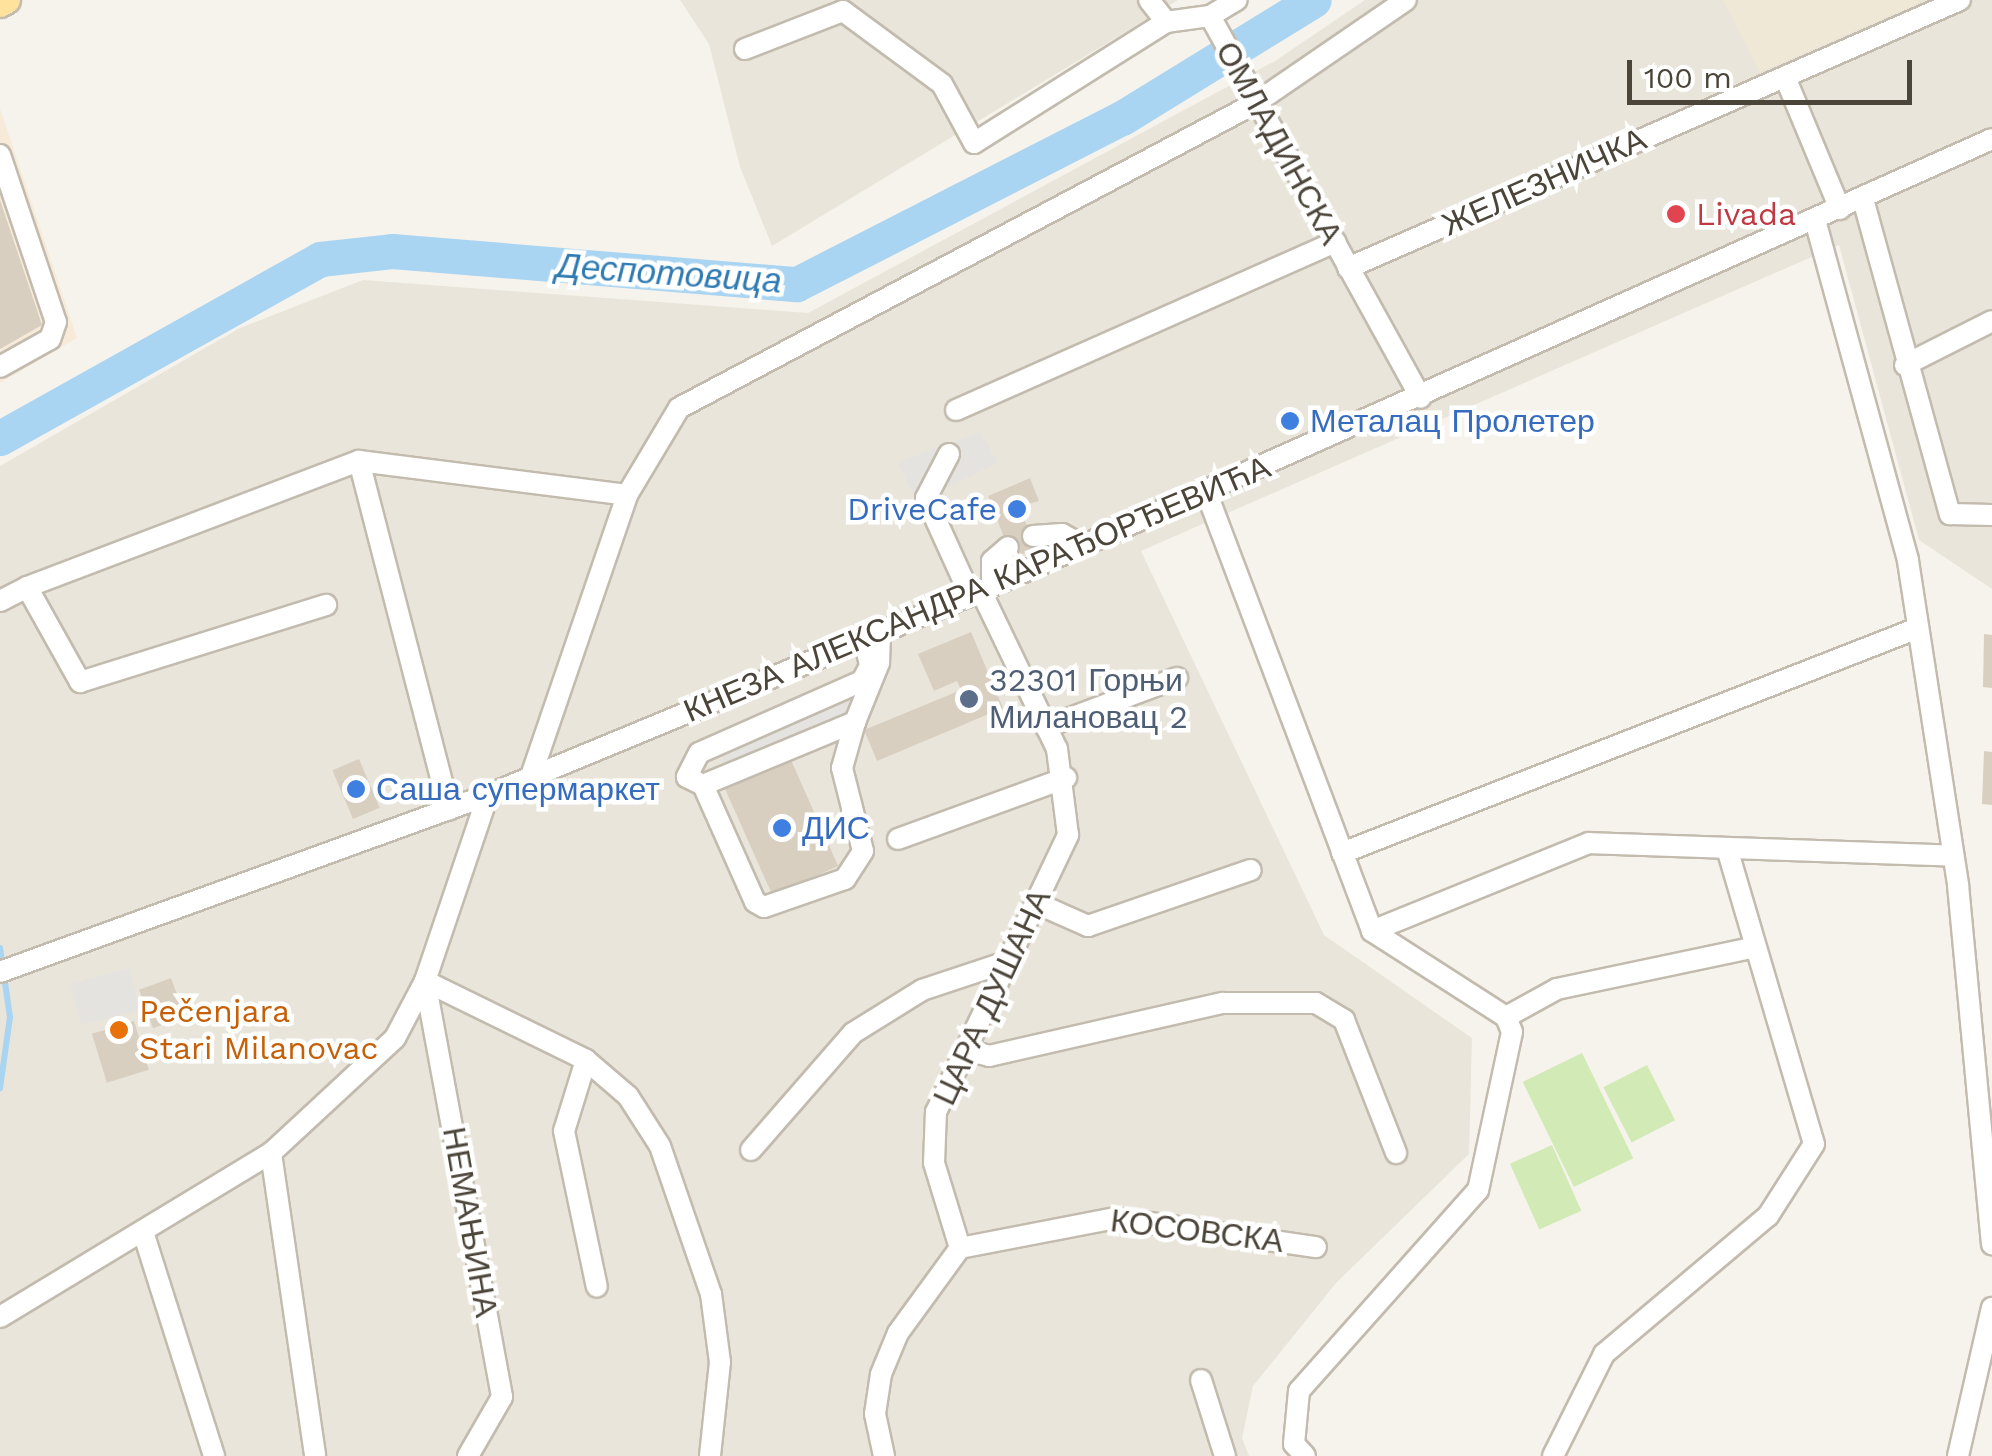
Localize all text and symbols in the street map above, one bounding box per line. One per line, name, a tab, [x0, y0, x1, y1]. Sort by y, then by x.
street label: ОМЛАДИНСКА	[1207, 35, 1351, 251]
scale bar	[1632, 40, 1917, 102]
text: 100 m	[1644, 60, 1732, 95]
street label: ЖЕЛЕЗНИЧКА	[1436, 120, 1652, 244]
place label: Livada	[1696, 195, 1796, 233]
marker: Livada	[1665, 203, 1687, 225]
water label: Деспотовица	[555, 244, 783, 302]
place label: Металац Пролетер	[1310, 402, 1595, 440]
marker: Металац Пролетер	[1279, 410, 1301, 432]
street label: КНЕЗА АЛЕКСАНДРА КАРАЂОРЂЕВИЋА	[678, 448, 1276, 730]
place label: DriveCafe	[847, 490, 997, 528]
marker: DriveCafe	[1006, 498, 1028, 520]
place label: 32301 Горњи Милановац 2	[989, 662, 1188, 737]
marker: 32301 Горњи Милановац 2	[958, 688, 980, 710]
place label: Саша супермаркет	[376, 770, 660, 808]
marker: Саша супермаркет	[345, 778, 367, 800]
place label: ДИС	[802, 809, 870, 847]
marker: ДИС	[771, 817, 793, 839]
street label: ЦАРА ДУШАНА	[925, 883, 1059, 1111]
place label: Pečenjara Stari Milanovac	[139, 993, 379, 1068]
marker: Pečenjara Stari Milanovac	[108, 1019, 130, 1041]
street label: НЕМАЊИНА	[434, 1124, 506, 1320]
street label: КОСОВСКА	[1108, 1201, 1286, 1261]

